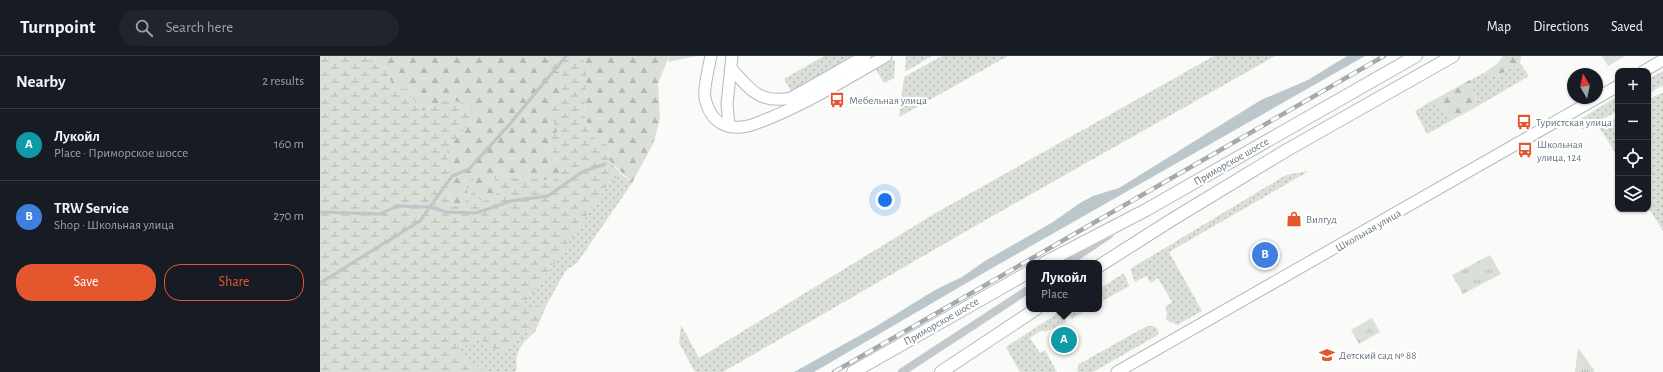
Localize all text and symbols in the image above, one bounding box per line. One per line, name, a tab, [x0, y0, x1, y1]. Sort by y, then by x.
search box	[119, 10, 399, 46]
icon: search	[133, 17, 155, 39]
text: Turnpoint	[20, 18, 95, 37]
text: Search here	[165, 20, 233, 35]
text: Map	[1487, 20, 1511, 34]
text: Directions	[1533, 20, 1589, 34]
text: Saved	[1611, 20, 1643, 34]
north arrow	[1567, 68, 1603, 104]
map controls	[1615, 68, 1651, 212]
button: +	[1615, 68, 1651, 104]
text: Nearby	[16, 73, 66, 90]
text: 2 results	[262, 75, 304, 88]
bus stop icon: Мебельная улица	[828, 91, 846, 109]
place label: Мебельная улица	[849, 95, 927, 106]
button: −	[1615, 104, 1651, 140]
bus stop icon: Туристская улица	[1515, 113, 1533, 131]
place label: Туристская улица	[1536, 117, 1612, 128]
text: Лукойл	[54, 129, 100, 144]
street label: Приморское шоссе	[1192, 136, 1271, 187]
text: A	[25, 138, 33, 151]
text: 160 m	[274, 138, 304, 151]
place label: Школьная улица, 124	[1536, 139, 1583, 163]
button: locate	[1615, 140, 1651, 176]
bus stop icon: Школьная улица, 124	[1516, 141, 1534, 159]
text: Place · Приморское шоссе	[54, 147, 188, 160]
button: layers	[1615, 176, 1651, 212]
your location	[875, 190, 895, 210]
text: TRW Service	[54, 201, 129, 216]
street label: Школьная улица	[1334, 207, 1403, 254]
text: B	[25, 210, 33, 223]
text: 270 m	[273, 210, 304, 223]
shop icon: Вилгуд	[1285, 210, 1303, 228]
place label: Вилгуд	[1306, 214, 1337, 225]
text: Shop · Школьная улица	[54, 219, 174, 232]
pin: B	[1252, 240, 1278, 270]
popup	[1026, 260, 1102, 312]
button: Save	[16, 264, 156, 301]
button: Share	[164, 264, 304, 301]
text: Лукойл	[1041, 270, 1087, 285]
text: Place	[1041, 288, 1068, 301]
street label: Приморское шоссе	[902, 296, 981, 347]
pin: A	[1051, 325, 1077, 355]
school or university icon: Детский сад № 88	[1318, 346, 1336, 364]
place label: Детский сад № 88	[1339, 350, 1416, 361]

